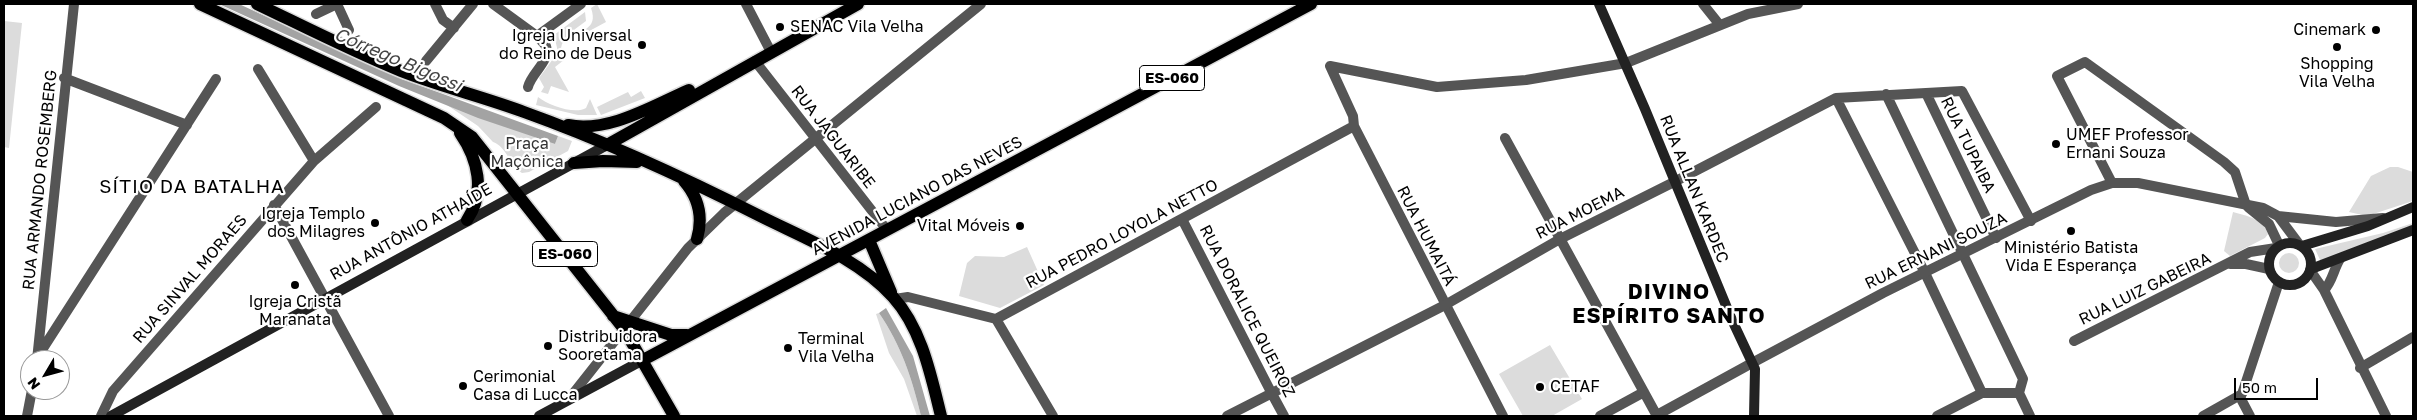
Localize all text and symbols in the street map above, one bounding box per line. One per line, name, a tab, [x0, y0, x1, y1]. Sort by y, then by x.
place label: SENAC Vila Velha	[790, 17, 924, 37]
place label: Cinemark	[2293, 20, 2366, 40]
marker: SENAC Vila Velha	[774, 21, 786, 33]
water label: Córrego Bigossi	[331, 23, 465, 97]
marker: Cinemark	[2370, 24, 2382, 36]
place label: Igreja Universal do Reino de Deus	[499, 26, 632, 64]
marker: Igreja Universal do Reino de Deus	[636, 39, 648, 51]
marker: Shopping Vila Velha	[2331, 41, 2343, 53]
place label: Shopping Vila Velha	[2299, 54, 2375, 92]
road number: ES-060	[1140, 66, 1204, 90]
street label: RUA ARMANDO ROSEMBERG	[19, 69, 61, 291]
street label: RUA JAGUARIBE	[787, 82, 879, 192]
street label: RUA TUPAIBA	[1937, 94, 1999, 196]
street label: RUA ALLAN KARDEC	[1656, 112, 1732, 266]
place label: UMEF Professor Ernani Souza	[2066, 125, 2188, 163]
street label: AVENIDA LUCIANO DAS NEVES	[808, 132, 1026, 260]
park label: Praça Maçônica	[490, 134, 564, 172]
marker: UMEF Professor Ernani Souza	[2050, 138, 2062, 150]
street label: RUA PEDRO LOYOLA NETTO	[1023, 175, 1221, 293]
district label: SÍTIO DA BATALHA	[97, 176, 287, 198]
street label: RUA ANTÔNIO ATHAÍDE	[327, 179, 495, 285]
street label: RUA HUMAITÁ	[1393, 183, 1459, 289]
street label: RUA MOEMA	[1533, 183, 1627, 243]
place label: Igreja Templo dos Milagres	[261, 204, 365, 242]
street label: RUA ERNANI SOUZA	[1862, 208, 2010, 294]
street label: RUA SINVAL MORAES	[129, 211, 251, 347]
place label: Vital Móveis	[917, 216, 1010, 236]
marker: Igreja Templo dos Milagres	[369, 217, 381, 229]
marker: Vital Móveis	[1014, 220, 1026, 232]
street label: RUA DORALICE QUEIROZ	[1195, 222, 1299, 400]
marker: Ministério Batista Vida E Esperança	[2065, 225, 2077, 237]
place label: Ministério Batista Vida E Esperança	[2004, 238, 2138, 276]
road number: ES-060	[532, 242, 598, 266]
street label: RUA LUIZ GABEIRA	[2076, 249, 2214, 329]
marker: Igreja Cristã Maranata	[289, 279, 301, 291]
district label: DIVINO ESPÍRITO SANTO	[1571, 279, 1767, 329]
place label: Igreja Cristã Maranata	[249, 292, 341, 330]
place label: Distribuidora Sooretama	[558, 327, 657, 365]
place label: Terminal Vila Velha	[798, 329, 874, 367]
marker: Distribuidora Sooretama	[542, 340, 554, 352]
marker: Terminal Vila Velha	[782, 342, 794, 354]
north arrow	[20, 350, 70, 400]
place label: Cerimonial Casa di Lucca	[473, 367, 578, 405]
scale bar	[2237, 368, 2321, 400]
text: N	[23, 374, 43, 393]
place label: CETAF	[1550, 377, 1600, 397]
text: 50 m	[2242, 378, 2277, 396]
marker: Cerimonial Casa di Lucca	[457, 380, 469, 392]
marker: CETAF	[1534, 381, 1546, 393]

